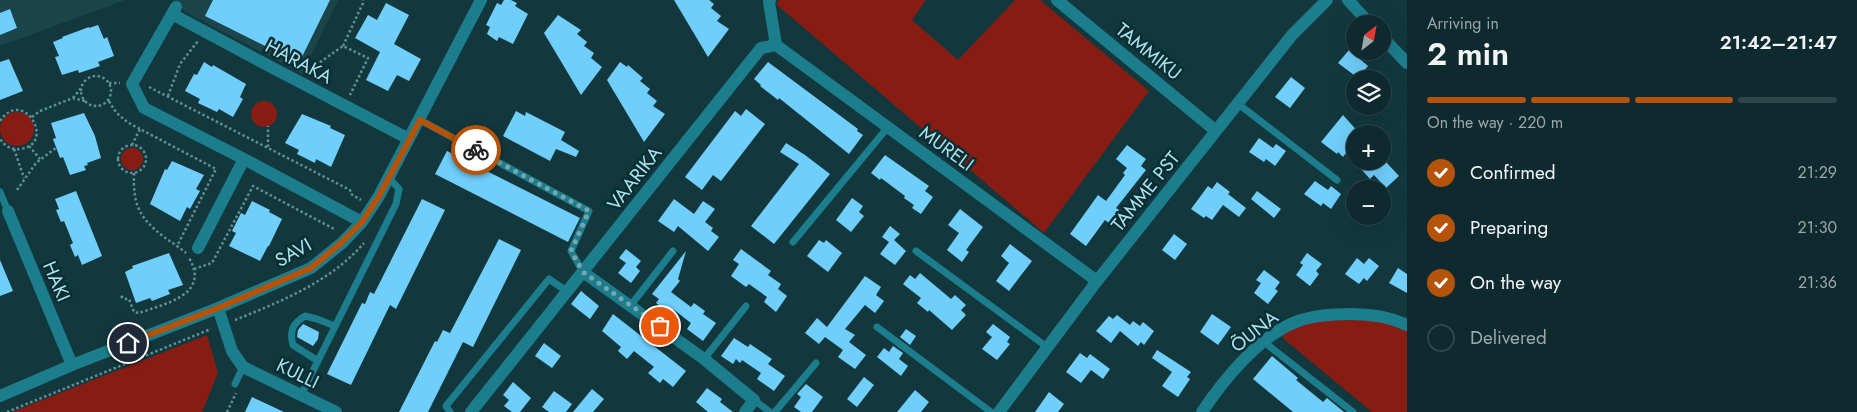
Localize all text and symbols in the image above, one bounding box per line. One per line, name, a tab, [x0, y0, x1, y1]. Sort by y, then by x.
text: Arriving in	[1427, 12, 1499, 35]
north arrow	[1346, 15, 1391, 60]
map controls	[1346, 15, 1391, 225]
street label: TAMMIKU	[1110, 16, 1187, 86]
text: 21:42–21:47	[1720, 29, 1837, 56]
text: 2 min	[1427, 31, 1509, 77]
street label: HARAKA	[260, 32, 338, 91]
button: layers	[1346, 70, 1391, 115]
text: On the way · 220 m	[1427, 111, 1563, 134]
street label: MURELI	[914, 119, 980, 177]
courier	[451, 125, 501, 175]
button: +	[1346, 125, 1391, 170]
icon: bike	[462, 136, 490, 164]
street label: VAARIKA	[601, 140, 668, 216]
street label: TAMME PST	[1105, 145, 1186, 237]
icon: check	[1427, 159, 1455, 187]
text: Confirmed	[1470, 159, 1556, 186]
text: 21:29	[1798, 161, 1837, 184]
button: −	[1346, 180, 1391, 225]
icon: check	[1427, 214, 1455, 242]
text: Preparing	[1470, 214, 1548, 241]
text: 21:30	[1798, 216, 1837, 239]
street label: SAVI	[270, 231, 317, 274]
street label: HAKI	[36, 257, 77, 306]
icon: check	[1427, 269, 1455, 297]
text: On the way	[1470, 269, 1561, 296]
text: 21:36	[1798, 271, 1837, 294]
street label: ÕUNA	[1225, 304, 1284, 359]
pin	[639, 305, 681, 347]
icon: bag	[646, 312, 674, 340]
pin	[107, 322, 149, 364]
text: Delivered	[1470, 324, 1547, 351]
icon: home	[114, 329, 142, 357]
street label: KULLI	[272, 352, 324, 395]

